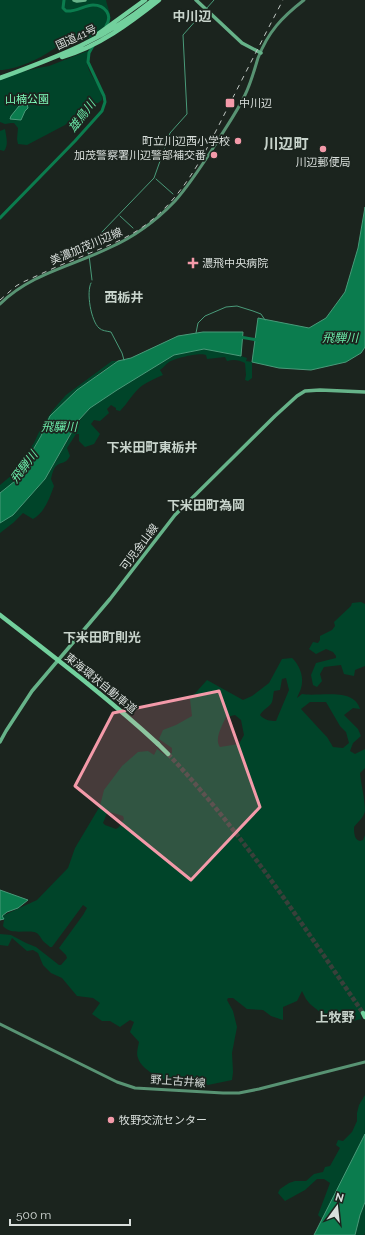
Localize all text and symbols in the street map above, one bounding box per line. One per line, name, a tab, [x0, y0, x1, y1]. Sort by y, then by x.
district label: 中川辺	[172, 9, 212, 24]
street label: 国道41号	[54, 22, 99, 53]
park label: 山楠公園	[5, 93, 49, 106]
water label: 雄鳥川	[66, 96, 100, 135]
marker: 中川辺	[224, 97, 236, 109]
place label: 中川辺	[239, 97, 272, 110]
place label: 町立川辺西小学校	[142, 135, 230, 148]
district label: 川辺町	[263, 135, 309, 153]
marker: 町立川辺西小学校	[233, 136, 243, 146]
marker: 川辺郵便局	[318, 144, 328, 154]
place label: 加茂警察署川辺警部補交番	[74, 149, 206, 162]
marker: 加茂警察署川辺警部補交番	[209, 150, 219, 160]
place label: 川辺郵便局	[296, 156, 351, 169]
street label: 美濃加茂川辺線	[48, 225, 124, 267]
marker: 濃飛中央病院	[187, 257, 199, 269]
place label: 濃飛中央病院	[202, 257, 268, 270]
district label: 西栃井	[104, 290, 144, 305]
water label: 飛騨川	[322, 331, 360, 345]
water label: 飛驒川	[41, 420, 79, 434]
district label: 下米田町東栃井	[106, 440, 198, 455]
water label: 飛騨川	[8, 447, 42, 486]
district label: 下米田町為岡	[167, 498, 245, 513]
street label: 可児金山線	[118, 521, 161, 573]
district label: 下米田町則光	[63, 630, 141, 645]
street label: 東海環状自動車道	[62, 651, 139, 716]
district label: 上牧野	[315, 1010, 355, 1025]
street label: 野上古井線	[150, 1073, 206, 1090]
place label: 牧野交流センター	[119, 1114, 207, 1127]
marker: 牧野交流センター	[106, 1115, 116, 1125]
north arrow	[317, 1187, 357, 1227]
text: N	[334, 1190, 345, 1205]
scale bar	[10, 1201, 130, 1227]
text: 500 m	[16, 1208, 51, 1222]

